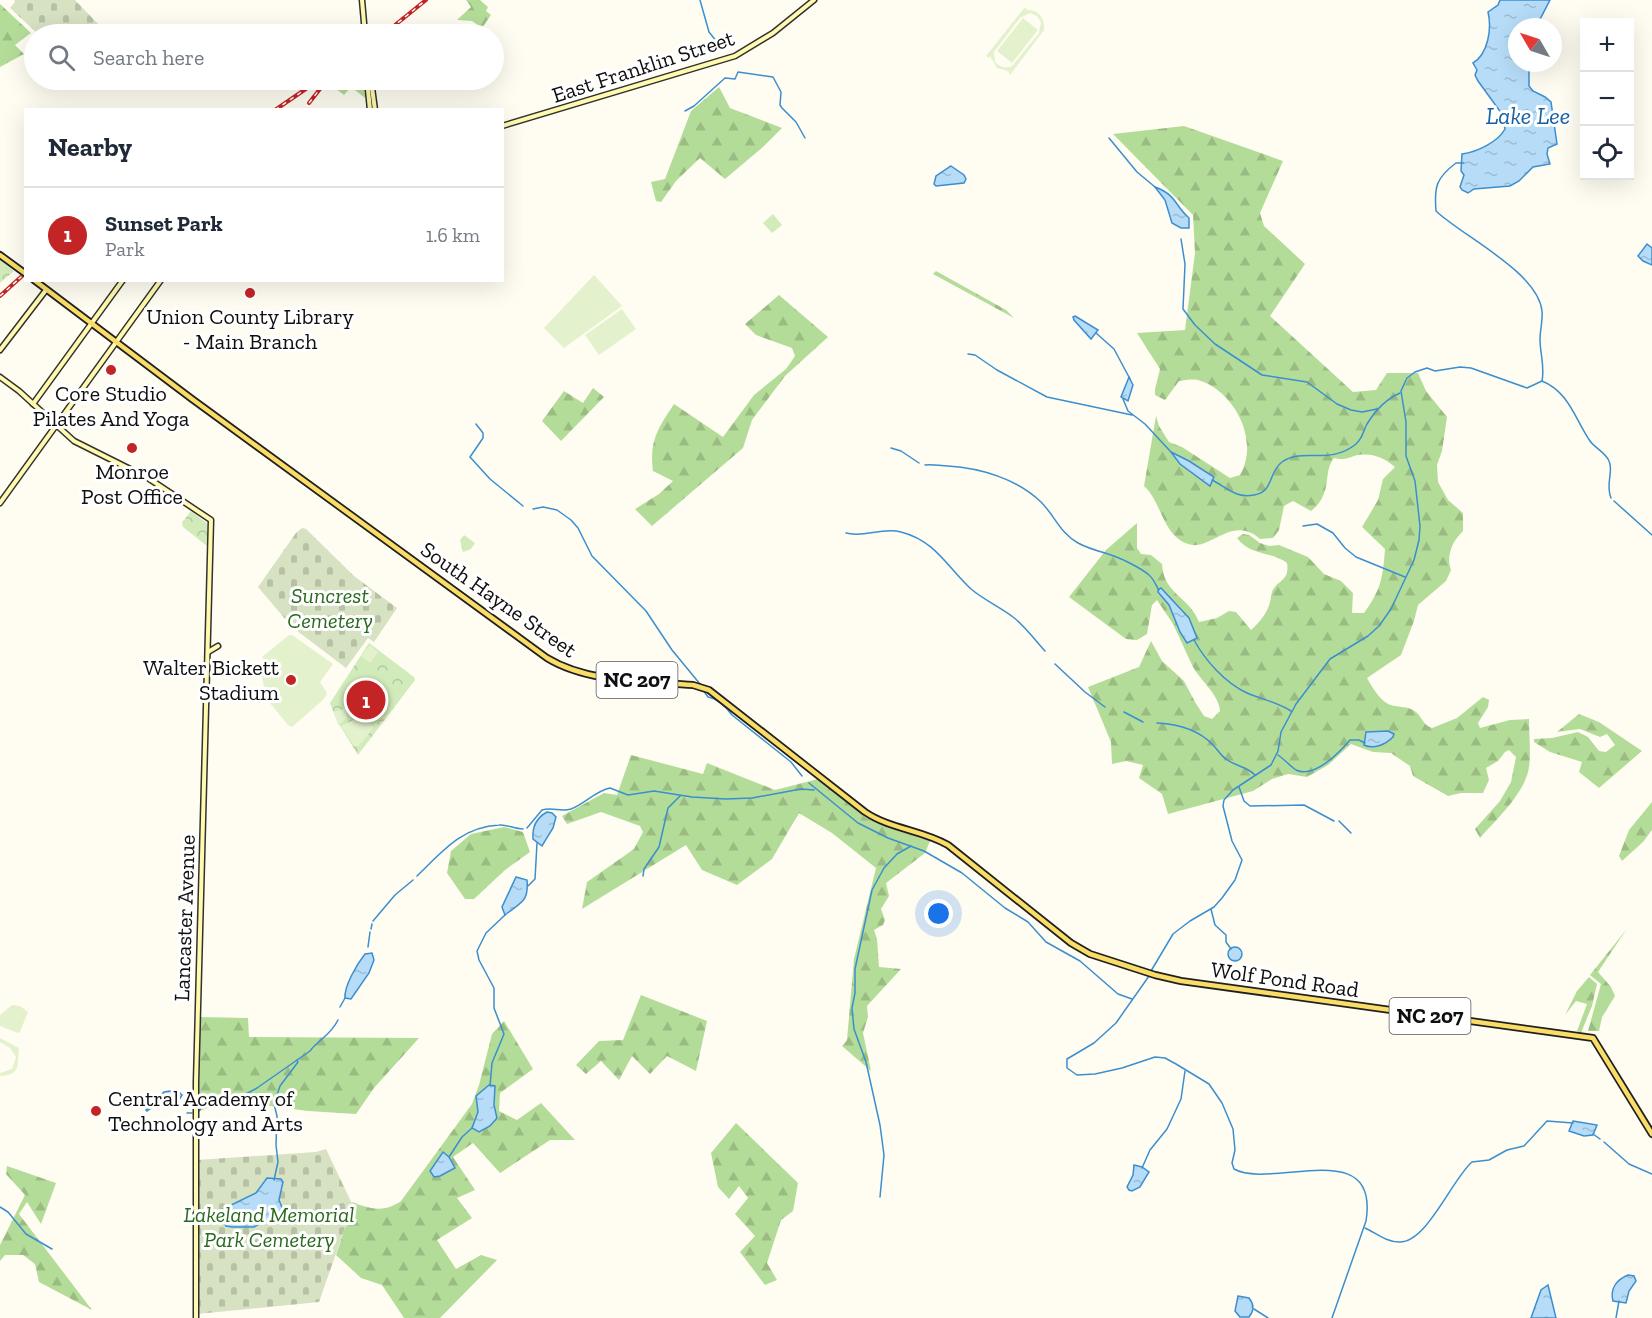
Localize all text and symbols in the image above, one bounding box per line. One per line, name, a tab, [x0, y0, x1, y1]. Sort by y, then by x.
north arrow	[1508, 18, 1562, 72]
map controls	[1580, 18, 1634, 180]
button: +	[1580, 18, 1634, 72]
search box	[24, 24, 504, 90]
street label: East Franklin Street	[549, 24, 739, 109]
icon: search	[45, 41, 78, 74]
text: Search here	[93, 44, 204, 71]
button: −	[1580, 72, 1634, 126]
water label: Lake Lee	[1486, 101, 1570, 130]
button: locate	[1580, 126, 1634, 180]
text: Nearby	[48, 131, 132, 163]
text: Sunset Park	[105, 210, 223, 237]
text: 1	[63, 223, 72, 247]
text: 1.6 km	[426, 223, 480, 247]
text: Park	[105, 237, 145, 261]
marker: Union County Library - Main Branch	[243, 286, 257, 300]
place label: Union County Library - Main Branch	[146, 303, 354, 355]
marker: Core Studio Pilates And Yoga	[104, 363, 118, 377]
place label: Core Studio Pilates And Yoga	[33, 380, 190, 432]
marker: Monroe Post Office	[125, 441, 139, 455]
place label: Monroe Post Office	[81, 458, 183, 510]
street label: South Hayne Street	[415, 535, 583, 664]
park label: Suncrest Cemetery	[287, 582, 373, 634]
place label: Walter Bickett Stadium	[143, 654, 280, 706]
road number: NC 207	[596, 662, 678, 698]
marker: Walter Bickett Stadium	[284, 673, 298, 687]
pin: 1	[346, 678, 386, 722]
street label: Lancaster Avenue	[168, 834, 201, 1002]
your location	[924, 899, 953, 928]
street label: Wolf Pond Road	[1209, 956, 1361, 1003]
road number: NC 207	[1390, 998, 1470, 1034]
place label: Central Academy of Technology and Arts	[108, 1085, 303, 1137]
marker: Central Academy of Technology and Arts	[89, 1104, 103, 1118]
park label: Lakeland Memorial Park Cemetery	[183, 1201, 355, 1253]

